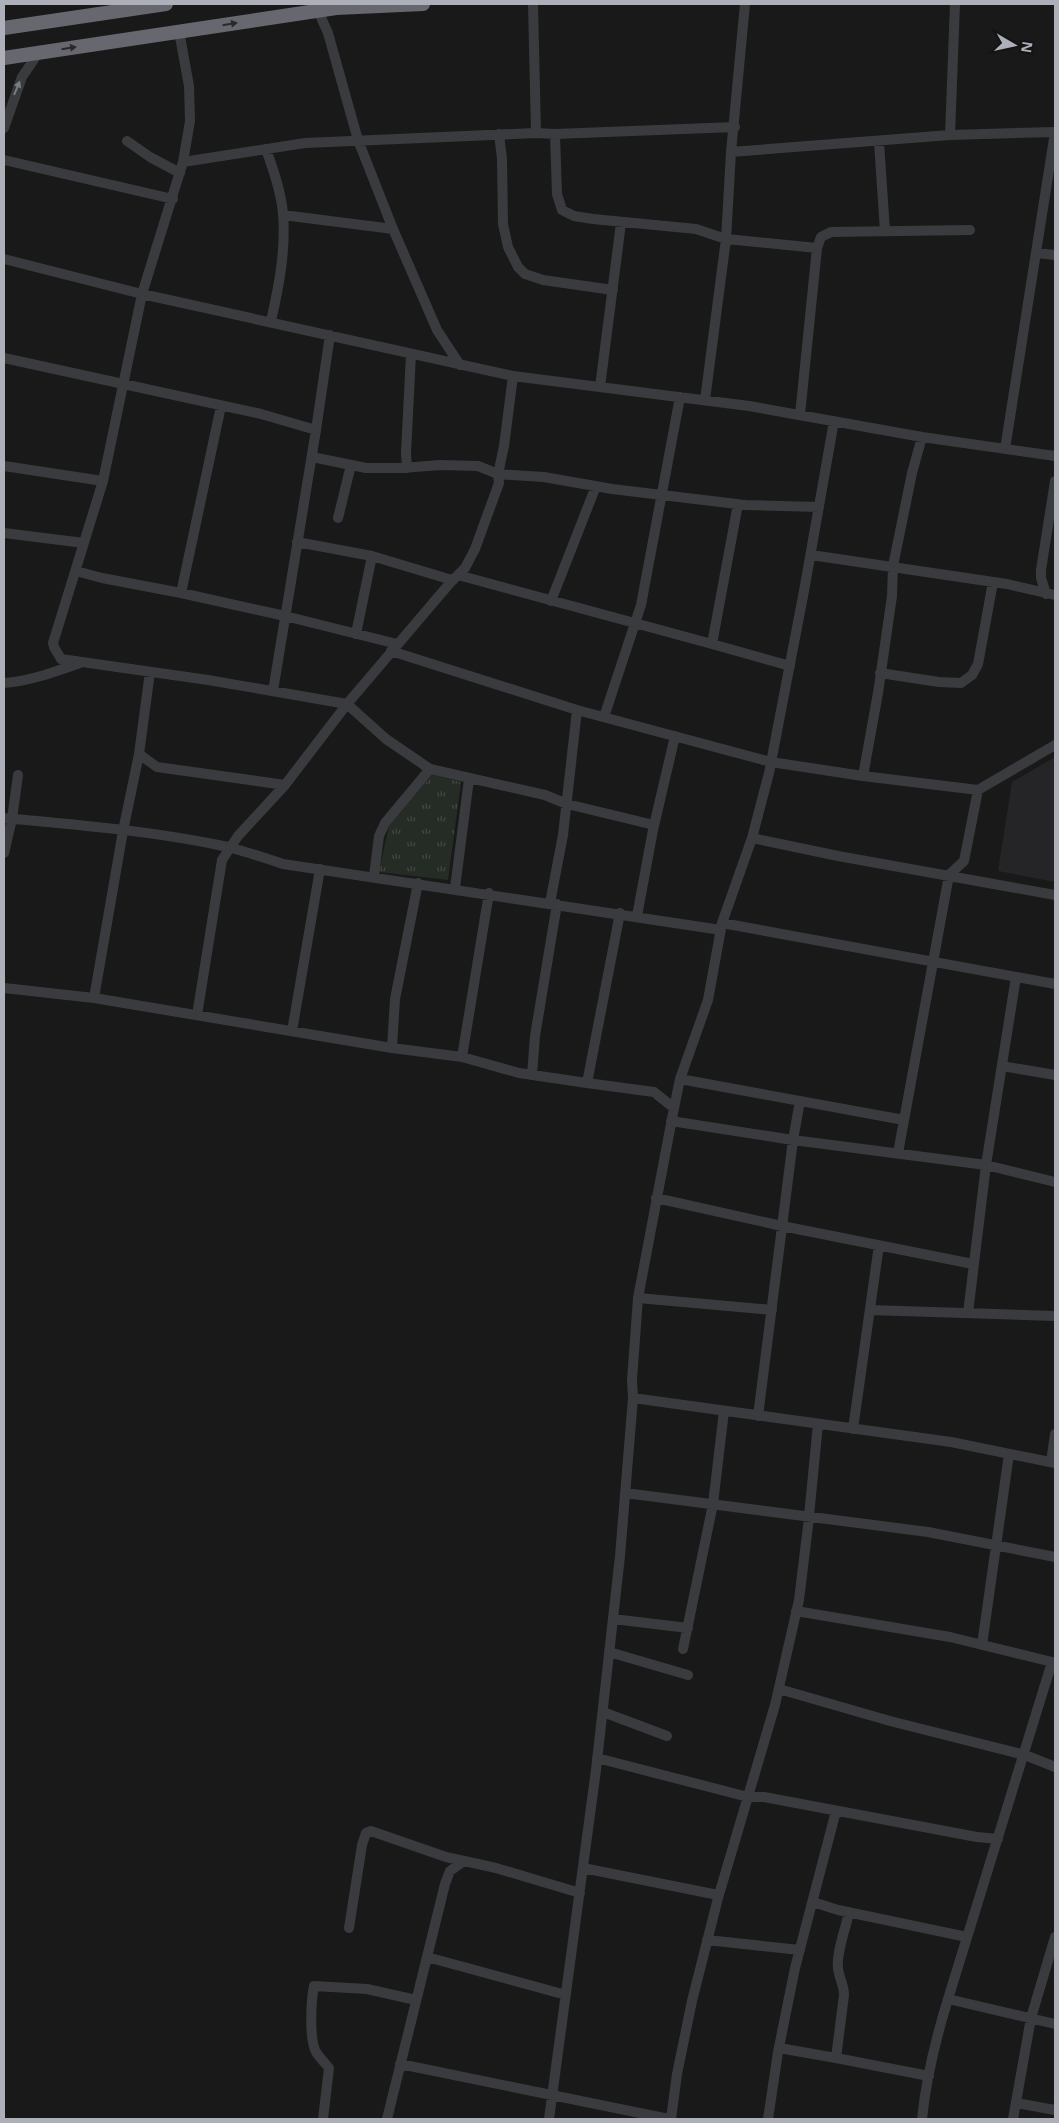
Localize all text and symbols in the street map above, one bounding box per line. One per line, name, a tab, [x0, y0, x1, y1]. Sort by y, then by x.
one-way arrow	[222, 19, 238, 27]
north arrow	[989, 20, 1039, 70]
text: N	[1017, 40, 1038, 54]
one-way arrow	[62, 43, 78, 51]
one-way arrow	[13, 80, 21, 95]

